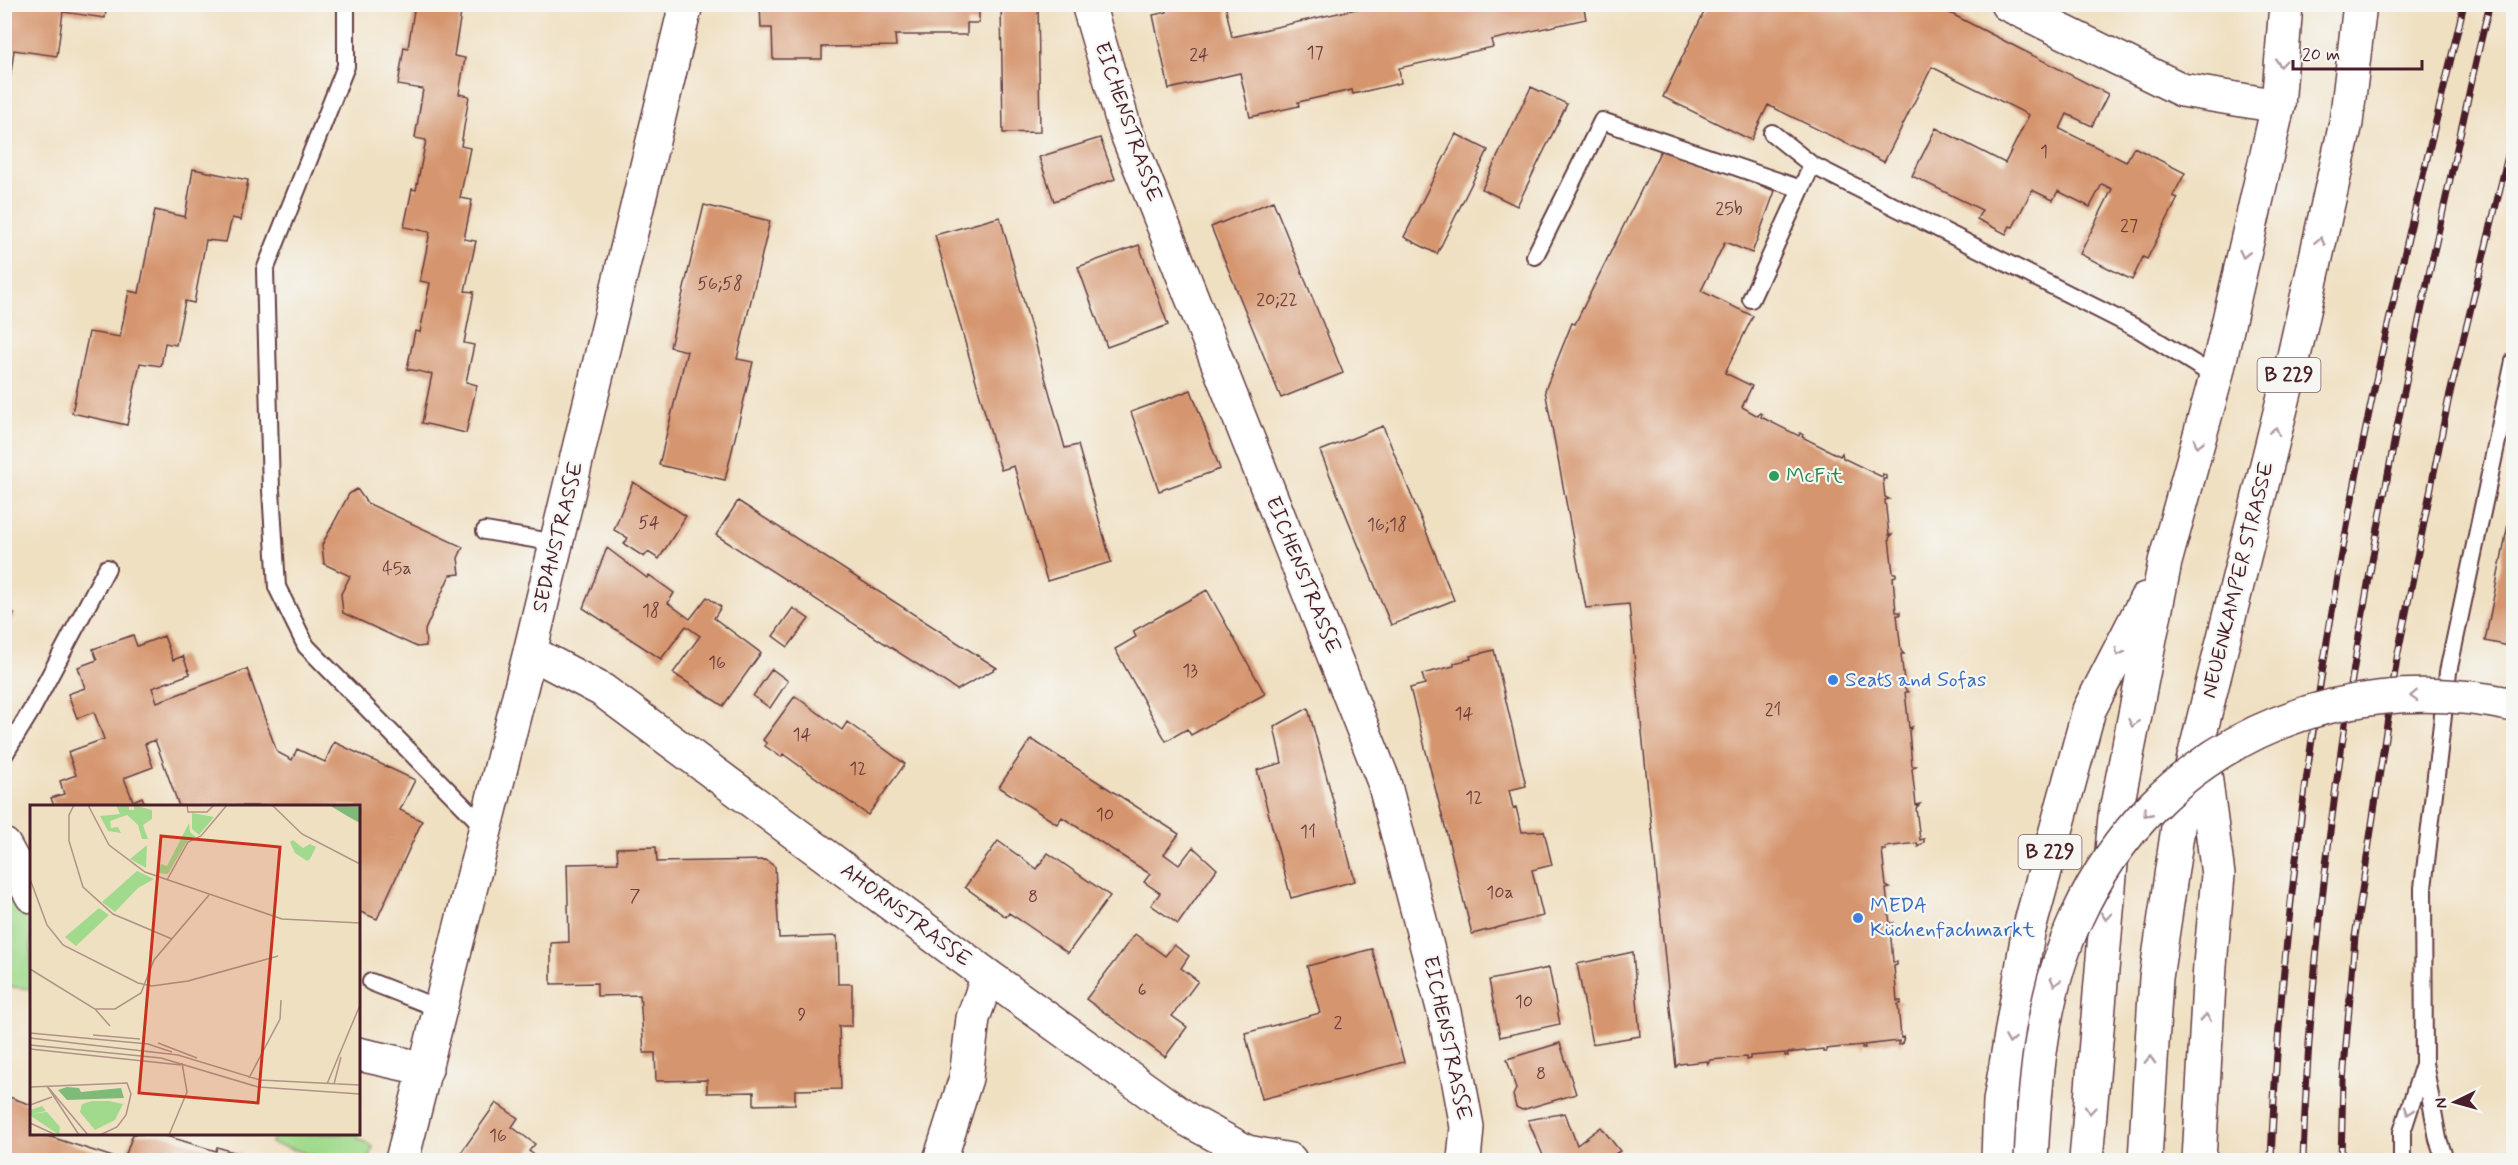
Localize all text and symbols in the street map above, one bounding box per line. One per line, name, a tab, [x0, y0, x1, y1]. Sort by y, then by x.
scale bar	[2293, 33, 2422, 71]
street label: EICHENSTRASSE	[1088, 38, 1169, 206]
house number: 17	[1306, 41, 1324, 65]
house number: 24	[1189, 43, 1209, 67]
text: 20 m	[2302, 43, 2340, 67]
one-way arrow	[2275, 58, 2288, 67]
house number: 1	[2040, 140, 2048, 164]
house number: 25b	[1715, 197, 1743, 221]
house number: 27	[2120, 214, 2138, 238]
one-way arrow	[2312, 236, 2325, 246]
one-way arrow	[2238, 249, 2251, 259]
house number: 56;58	[697, 272, 743, 296]
house number: 20;22	[1256, 288, 1298, 312]
road number: B 229	[2258, 358, 2320, 392]
one-way arrow	[2268, 426, 2281, 436]
one-way arrow	[2192, 438, 2205, 448]
street label: SEDANSTRASSE	[526, 459, 590, 615]
street label: NEUENKAMPER STRASSE	[2195, 459, 2281, 701]
place label: McFit	[1786, 462, 1843, 490]
marker: McFit	[1767, 469, 1781, 483]
street label: EICHENSTRASSE	[1259, 492, 1347, 658]
house number: 54	[638, 511, 660, 535]
house number: 16;18	[1367, 513, 1407, 537]
house number: 45a	[382, 557, 412, 581]
house number: 18	[642, 599, 660, 623]
one-way arrow	[2115, 645, 2126, 656]
house number: 16	[708, 651, 726, 675]
house number: 13	[1182, 659, 1198, 683]
place label: Seats and Sofas	[1845, 666, 1986, 694]
marker: Seats and Sofas	[1826, 673, 1840, 687]
one-way arrow	[2409, 690, 2418, 702]
house number: 21	[1765, 698, 1781, 722]
house number: 14	[1455, 702, 1474, 726]
one-way arrow	[2127, 717, 2140, 727]
house number: 14	[793, 723, 812, 747]
house number: 12	[849, 757, 867, 781]
house number: 12	[1465, 786, 1483, 810]
house number: 10	[1096, 803, 1114, 827]
inset map	[30, 805, 360, 1135]
one-way arrow	[2143, 806, 2154, 816]
house number: 11	[1300, 820, 1316, 844]
road number: B 229	[2018, 835, 2082, 869]
street label: AHORNSTRASSE	[835, 856, 977, 974]
house number: 10a	[1486, 881, 1514, 905]
house number: 7	[630, 884, 641, 908]
house number: 8	[1028, 885, 1038, 909]
place label: MEDA Küchenfachmarkt	[1870, 892, 2036, 944]
marker: MEDA Küchenfachmarkt	[1851, 911, 1865, 925]
one-way arrow	[2100, 911, 2113, 920]
street label: EICHENSTRASSE	[1416, 953, 1478, 1123]
one-way arrow	[2049, 977, 2062, 987]
house number: 6	[1137, 978, 1147, 1002]
house number: 10	[1515, 990, 1533, 1014]
house number: 9	[798, 1003, 807, 1027]
house number: 2	[1334, 1011, 1343, 1035]
one-way arrow	[2199, 1014, 2212, 1023]
one-way arrow	[2004, 1034, 2017, 1044]
one-way arrow	[2144, 1056, 2157, 1065]
house number: 8	[1536, 1062, 1546, 1086]
north arrow	[2425, 1072, 2485, 1132]
text: N	[2431, 1097, 2452, 1109]
one-way arrow	[2084, 1105, 2097, 1114]
one-way arrow	[2404, 1105, 2416, 1116]
house number: 16	[489, 1124, 507, 1148]

